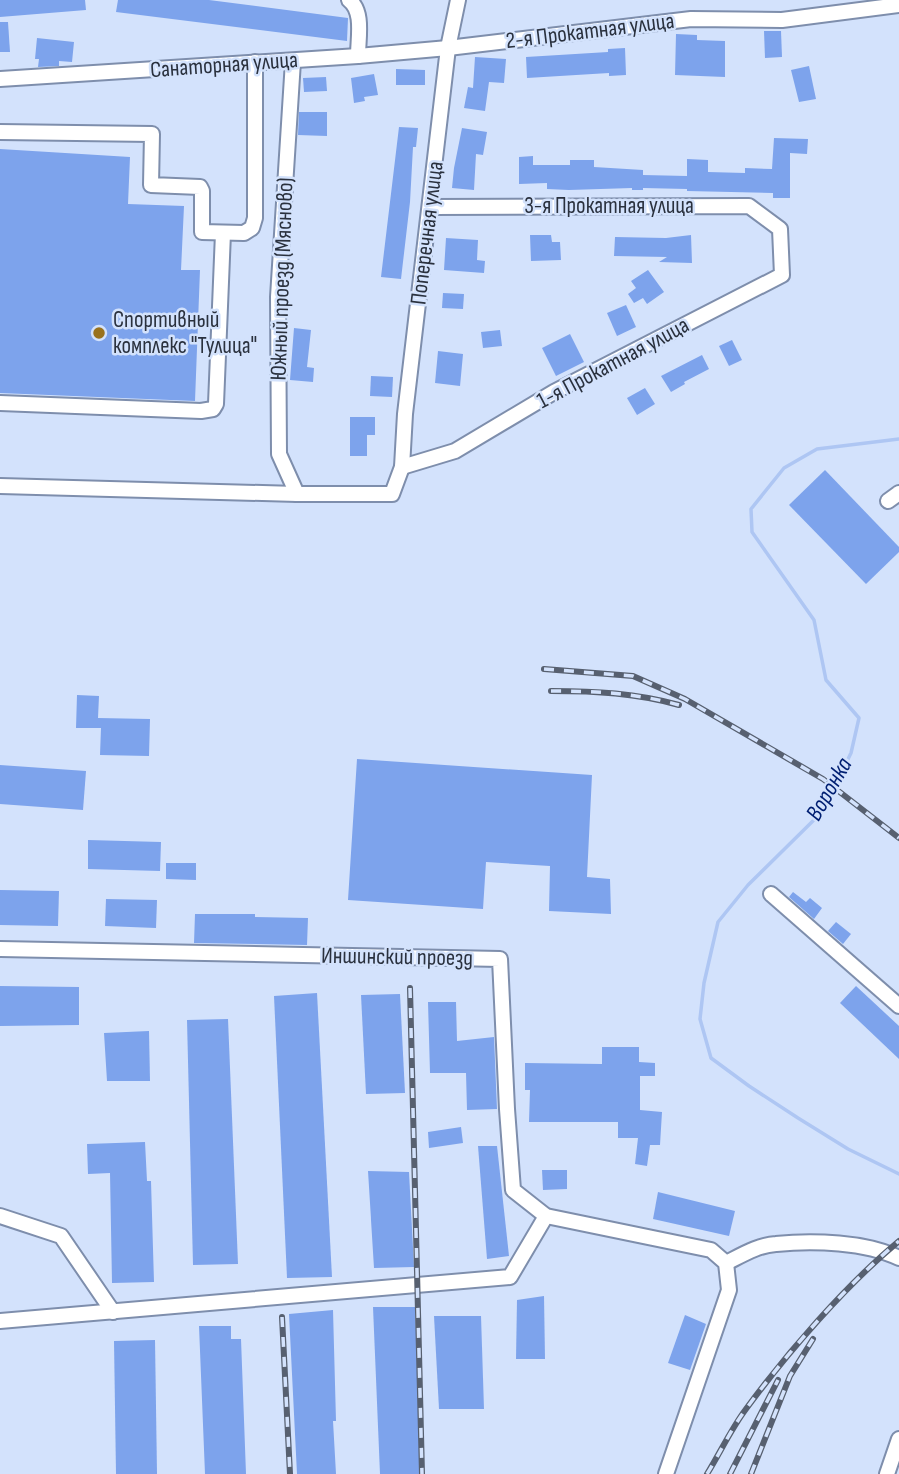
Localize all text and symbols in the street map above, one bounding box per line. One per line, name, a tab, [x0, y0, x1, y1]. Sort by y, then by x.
street label: 2-я Прокатная улица	[504, 7, 676, 55]
street label: Санаторная улица	[149, 46, 299, 84]
street label: Поперечная улица	[404, 160, 450, 306]
street label: Южный проезд (Мясново)	[264, 177, 300, 381]
street label: 3-я Прокатная улица	[524, 192, 694, 220]
place label: Спортивный комплекс "Тулица"	[113, 306, 257, 360]
street label: 1-я Прокатная улица	[532, 311, 694, 415]
marker: Спортивный комплекс "Тулица"	[91, 325, 107, 341]
water label: Воронка	[799, 752, 859, 826]
street label: Иншинский проезд	[321, 942, 473, 972]

